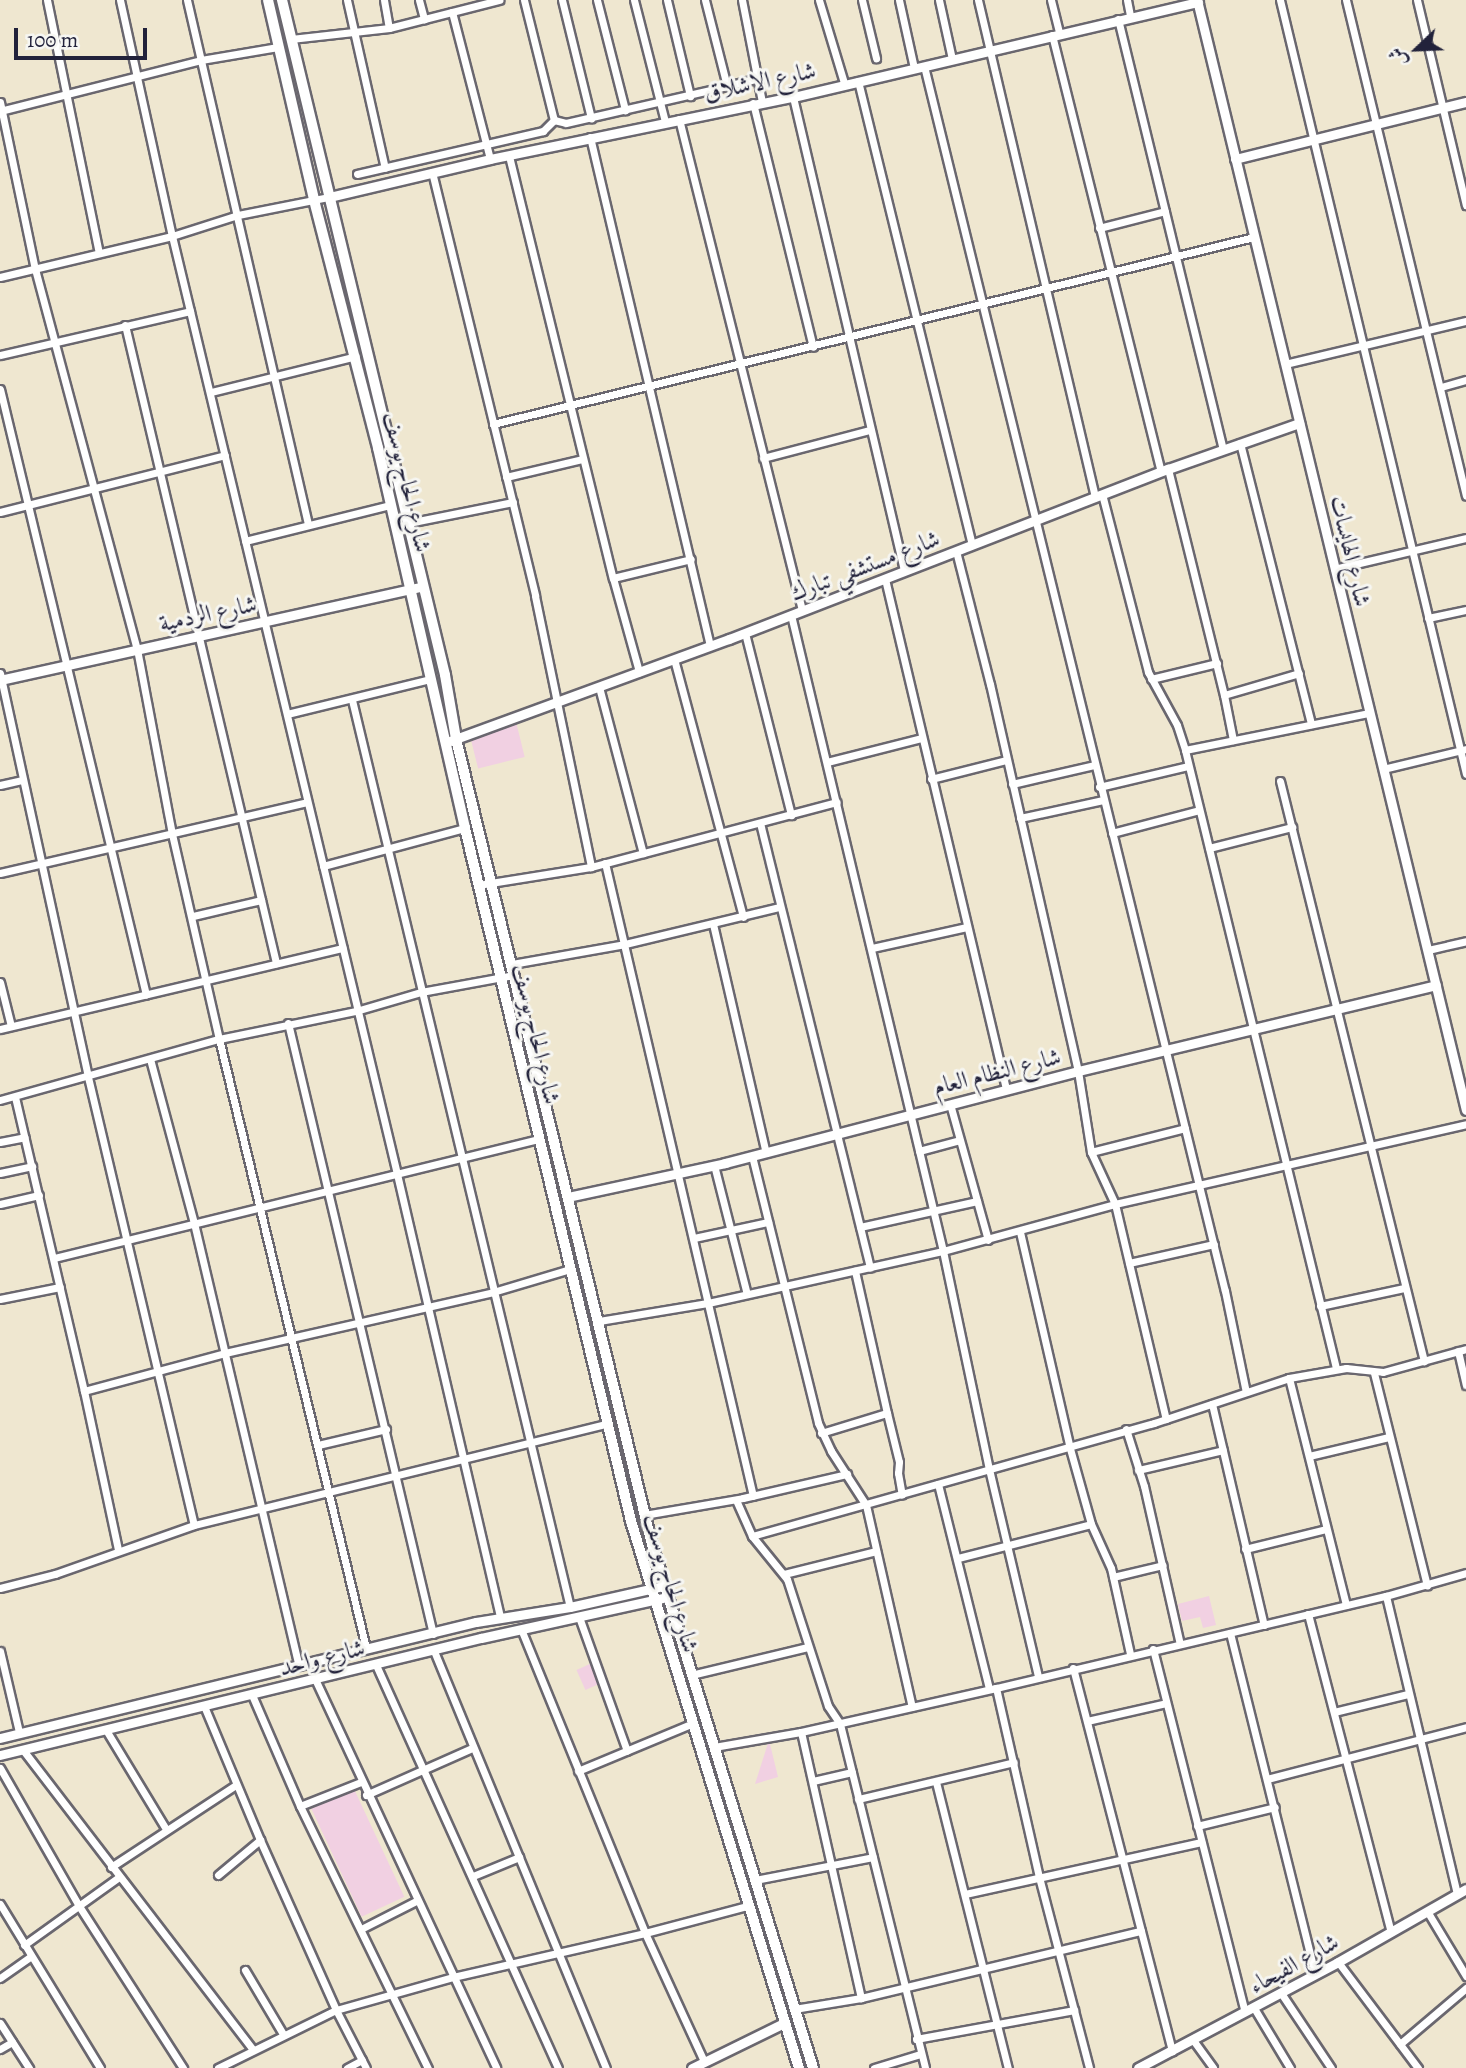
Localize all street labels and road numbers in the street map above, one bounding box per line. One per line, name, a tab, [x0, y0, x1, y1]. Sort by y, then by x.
street label: شارع الاشلاق	[701, 56, 819, 108]
street label: شارع الحاج يوسف	[377, 409, 437, 555]
street label: شارع الهايسات	[1323, 493, 1377, 609]
street label: شارع مستشفي تبارك	[786, 524, 944, 608]
street label: شارع الردمية	[157, 590, 259, 638]
street label: شارع الحاج يوسف	[506, 961, 566, 1107]
street label: شارع النظام العام	[930, 1042, 1064, 1102]
street label: شارع الحاج يوسف	[637, 1510, 705, 1656]
street label: شارع واحد	[276, 1633, 368, 1683]
street label: شارع الفيحاء	[1244, 1928, 1344, 2000]

